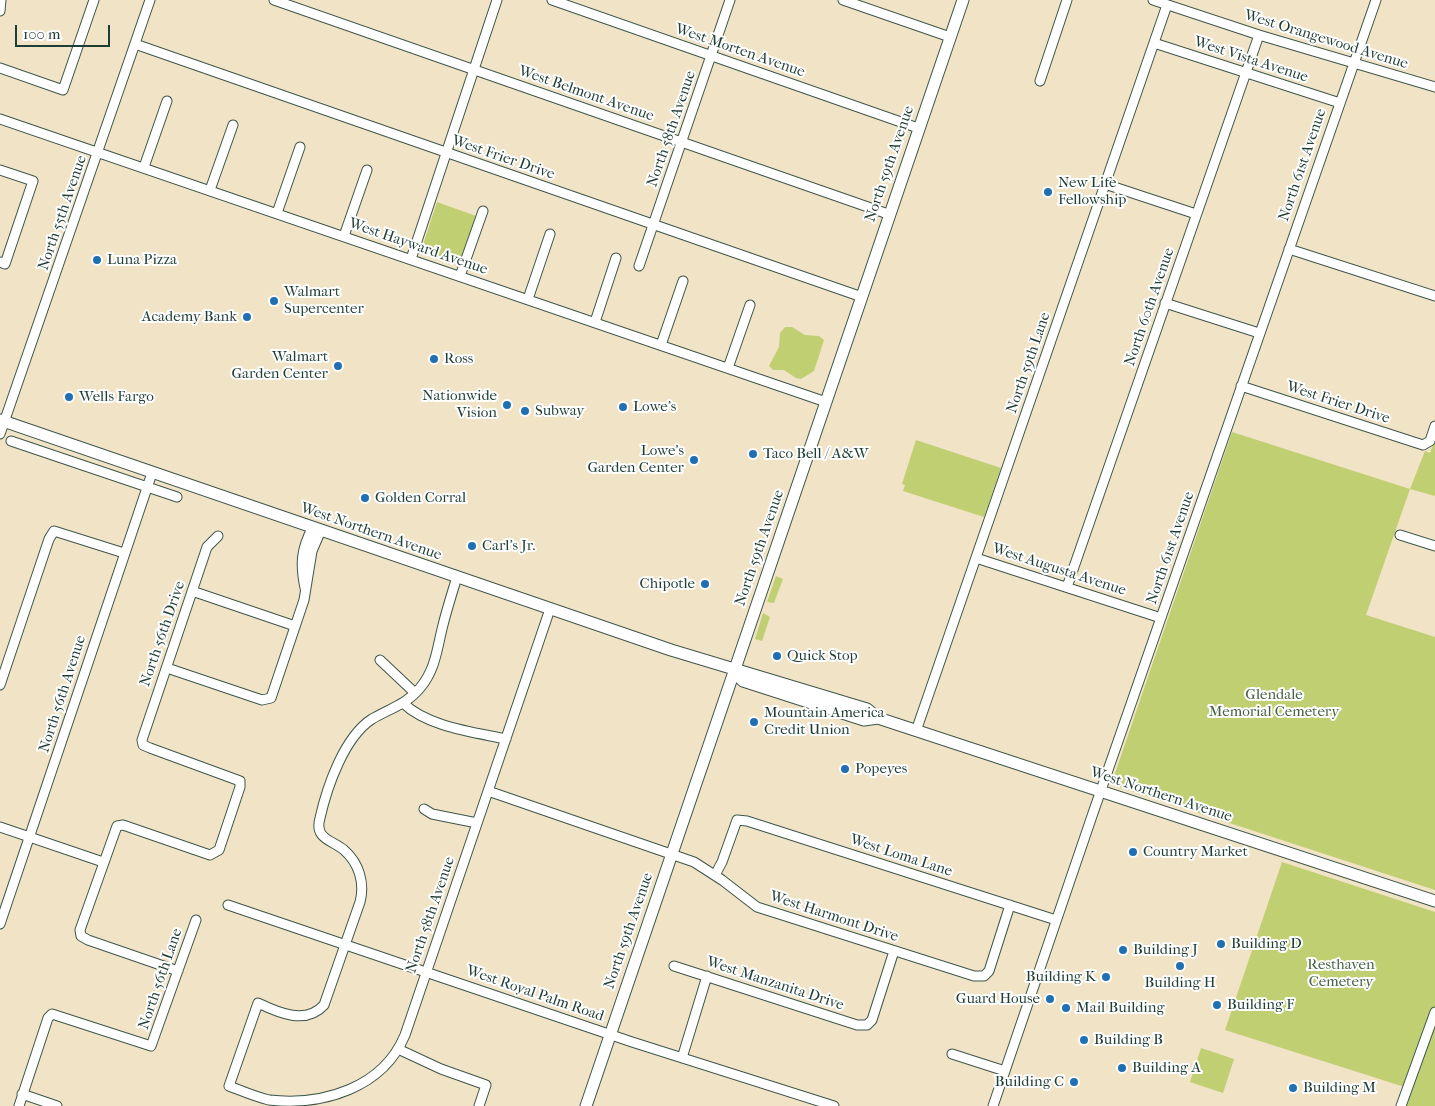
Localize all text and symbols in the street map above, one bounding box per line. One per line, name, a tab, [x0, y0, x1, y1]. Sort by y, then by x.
street label: West Orangewood Avenue	[1242, 6, 1410, 74]
scale bar	[18, 15, 112, 47]
street label: West Morten Avenue	[673, 20, 807, 82]
text: 100 m	[23, 25, 61, 43]
street label: West Vista Avenue	[1192, 33, 1310, 87]
street label: West Belmont Avenue	[516, 62, 656, 126]
street label: North 58th Avenue	[644, 69, 700, 189]
street label: North 59th Avenue	[862, 103, 918, 225]
street label: North 61st Avenue	[1275, 106, 1331, 224]
street label: West Frier Drive	[449, 132, 557, 184]
street label: North 55th Avenue	[35, 153, 91, 273]
place label: New Life Fellowship	[1058, 174, 1126, 209]
marker: New Life Fellowship	[1042, 186, 1054, 198]
street label: West Hayward Avenue	[346, 215, 490, 279]
street label: North 60th Avenue	[1121, 246, 1179, 368]
place label: Luna Pizza	[107, 251, 177, 269]
marker: Luna Pizza	[91, 254, 103, 266]
place label: Walmart Supercenter	[284, 283, 364, 318]
marker: Walmart Supercenter	[268, 295, 280, 307]
place label: Academy Bank	[142, 308, 237, 326]
street label: North 59th Lane	[1003, 310, 1055, 416]
marker: Academy Bank	[241, 311, 253, 323]
place label: Walmart Garden Center	[231, 348, 328, 383]
place label: Ross	[444, 350, 473, 368]
marker: Ross	[428, 353, 440, 365]
marker: Walmart Garden Center	[332, 360, 344, 372]
street label: West Frier Drive	[1284, 378, 1392, 428]
place label: Nationwide Vision	[422, 387, 497, 422]
place label: Wells Fargo	[79, 388, 154, 406]
marker: Wells Fargo	[63, 391, 75, 403]
place label: Lowe's	[633, 398, 676, 416]
marker: Nationwide Vision	[501, 399, 513, 411]
marker: Lowe's	[617, 401, 629, 413]
place label: Subway	[535, 402, 584, 420]
marker: Subway	[519, 405, 531, 417]
place label: Lowe's Garden Center	[587, 442, 684, 477]
place label: Taco Bell / A&W	[763, 445, 868, 463]
marker: Taco Bell / A&W	[747, 448, 759, 460]
marker: Lowe's Garden Center	[688, 454, 700, 466]
street label: North 59th Avenue	[732, 487, 788, 609]
place label: Golden Corral	[375, 489, 466, 507]
street label: North 61st Avenue	[1143, 489, 1199, 607]
marker: Golden Corral	[359, 492, 371, 504]
street label: West Northern Avenue	[298, 499, 444, 565]
place label: Carl's Jr.	[482, 537, 535, 555]
marker: Carl's Jr.	[466, 540, 478, 552]
street label: West Augusta Avenue	[990, 540, 1128, 600]
place label: Chipotle	[640, 575, 695, 593]
marker: Chipotle	[699, 578, 711, 590]
street label: North 56th Drive	[137, 579, 189, 689]
street label: North 56th Avenue	[36, 633, 90, 755]
place label: Quick Stop	[787, 647, 858, 665]
marker: Quick Stop	[771, 650, 783, 662]
park label: Glendale Memorial Cemetery	[1209, 686, 1339, 721]
place label: Mountain America Credit Union	[764, 704, 885, 739]
marker: Mountain America Credit Union	[748, 716, 760, 728]
place label: Popeyes	[855, 760, 907, 778]
marker: Popeyes	[839, 763, 851, 775]
street label: West Northern Avenue	[1088, 764, 1234, 826]
street label: West Loma Lane	[848, 831, 954, 881]
place label: Country Market	[1143, 843, 1248, 861]
marker: Country Market	[1127, 846, 1139, 858]
street label: North 58th Avenue	[403, 855, 459, 975]
street label: North 59th Avenue	[601, 870, 657, 992]
street label: West Harmont Drive	[767, 888, 901, 946]
street label: North 56th Lane	[135, 926, 187, 1032]
place label: Building D	[1231, 935, 1302, 953]
marker: Building D	[1215, 938, 1227, 950]
place label: Building J	[1133, 941, 1198, 959]
marker: Building J	[1117, 944, 1129, 956]
street label: West Manzanita Drive	[704, 953, 846, 1015]
park label: Resthaven Cemetery	[1307, 956, 1375, 991]
marker: Building H	[1174, 960, 1186, 972]
street label: West Royal Palm Road	[464, 962, 606, 1026]
place label: Building K	[1026, 968, 1096, 986]
marker: Building K	[1100, 971, 1112, 983]
place label: Building H	[1144, 974, 1216, 992]
place label: Guard House	[956, 990, 1040, 1008]
marker: Guard House	[1044, 993, 1056, 1005]
place label: Building F	[1227, 996, 1294, 1014]
place label: Mail Building	[1076, 999, 1165, 1017]
marker: Building F	[1211, 999, 1223, 1011]
marker: Mail Building	[1060, 1002, 1072, 1014]
place label: Building B	[1094, 1031, 1163, 1049]
marker: Building B	[1078, 1034, 1090, 1046]
place label: Building A	[1132, 1059, 1201, 1077]
marker: Building A	[1116, 1062, 1128, 1074]
place label: Building C	[995, 1073, 1064, 1091]
marker: Building C	[1068, 1076, 1080, 1088]
place label: Building M	[1303, 1079, 1376, 1097]
marker: Building M	[1287, 1082, 1299, 1094]

